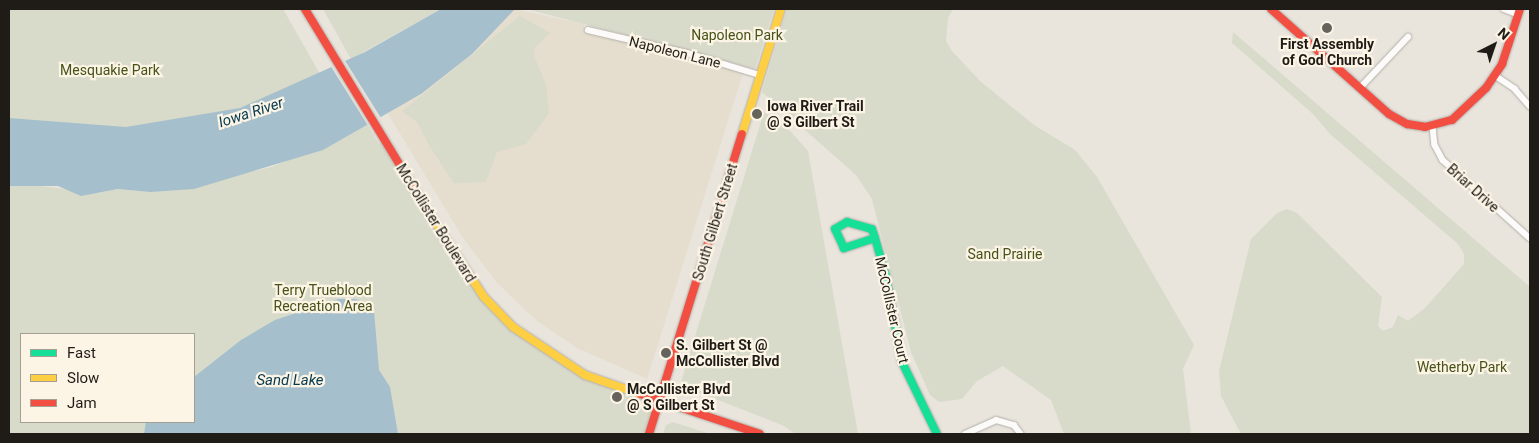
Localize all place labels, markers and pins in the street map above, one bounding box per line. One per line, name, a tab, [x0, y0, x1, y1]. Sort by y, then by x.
marker: First Assembly of God Church	[1321, 22, 1333, 34]
place label: First Assembly of God Church	[1280, 36, 1374, 68]
place label: Iowa River Trail @ S Gilbert St	[767, 98, 864, 130]
marker: Iowa River Trail @ S Gilbert St	[751, 108, 763, 120]
place label: S. Gilbert St @ McCollister Blvd	[676, 337, 779, 370]
marker: S. Gilbert St @ McCollister Blvd	[660, 347, 672, 359]
place label: McCollister Blvd @ S Gilbert St	[627, 381, 730, 414]
marker: McCollister Blvd @ S Gilbert St	[611, 391, 623, 403]

